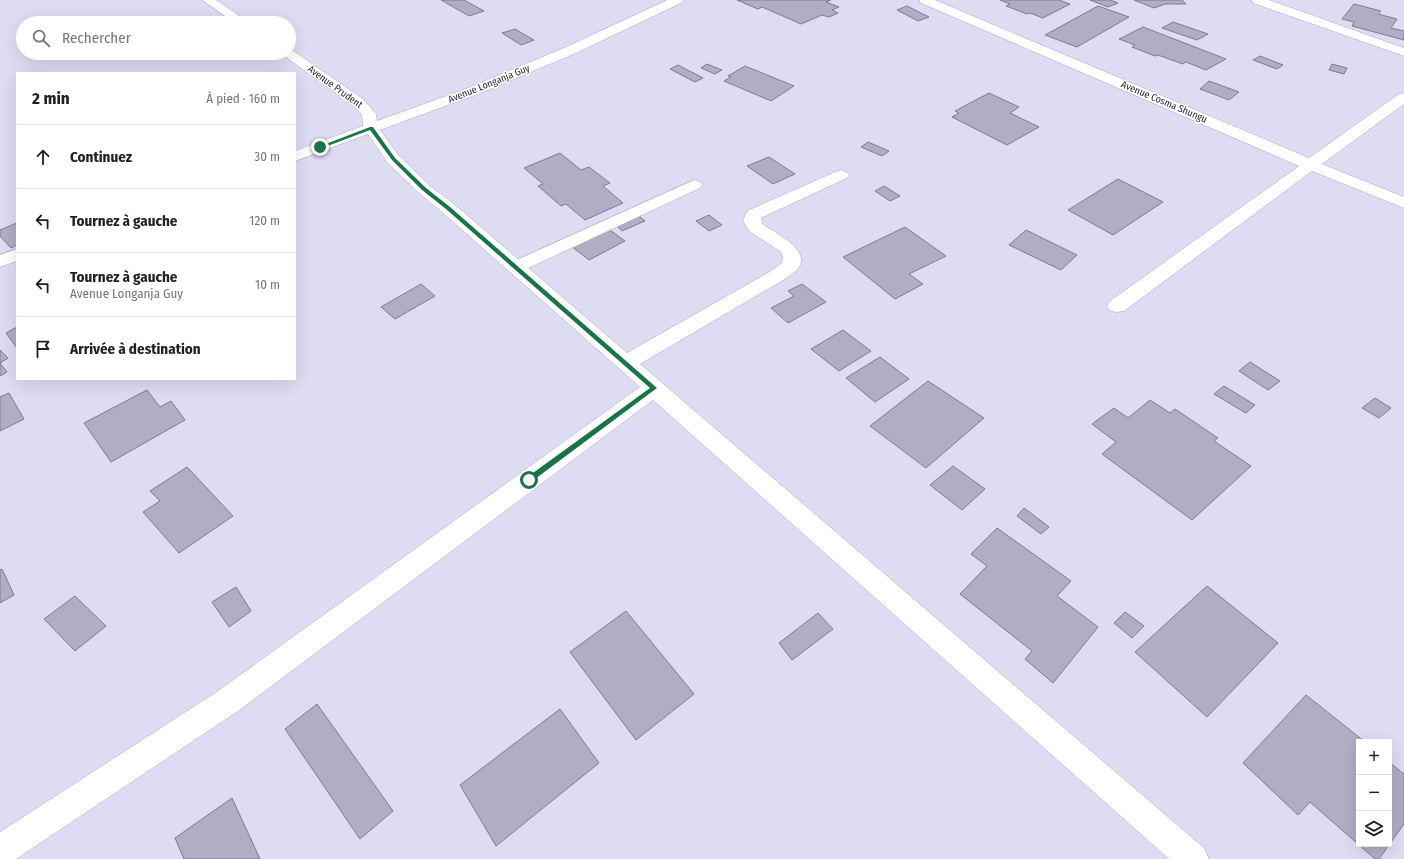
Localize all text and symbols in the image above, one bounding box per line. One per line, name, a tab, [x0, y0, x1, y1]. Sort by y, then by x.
search box	[16, 16, 296, 60]
icon: search	[30, 27, 52, 49]
text: Rechercher	[62, 29, 131, 47]
street label: Avenue Longanja Guy	[446, 62, 532, 106]
street label: Avenue Prudent	[305, 63, 365, 111]
street label: Avenue Cosma Shungu	[1119, 78, 1209, 126]
text: 2 min	[32, 88, 70, 109]
text: À pied · 160 m	[206, 91, 280, 106]
route end	[311, 138, 329, 156]
icon: ahead	[32, 146, 54, 168]
text: Continuez	[70, 148, 132, 166]
text: 30 m	[254, 149, 280, 164]
icon: left	[32, 210, 54, 232]
text: Tournez à gauche	[70, 212, 177, 230]
text: 120 m	[249, 213, 280, 228]
text: Tournez à gauche	[70, 268, 177, 286]
icon: left	[32, 274, 54, 296]
text: 10 m	[255, 277, 280, 292]
text: Avenue Longanja Guy	[70, 286, 183, 301]
icon: arrive	[32, 338, 54, 360]
text: Arrivée à destination	[70, 340, 201, 358]
route start	[520, 471, 538, 489]
map controls	[1356, 739, 1392, 847]
button: +	[1356, 739, 1392, 775]
button: −	[1356, 775, 1392, 811]
button: layers	[1356, 811, 1392, 847]

